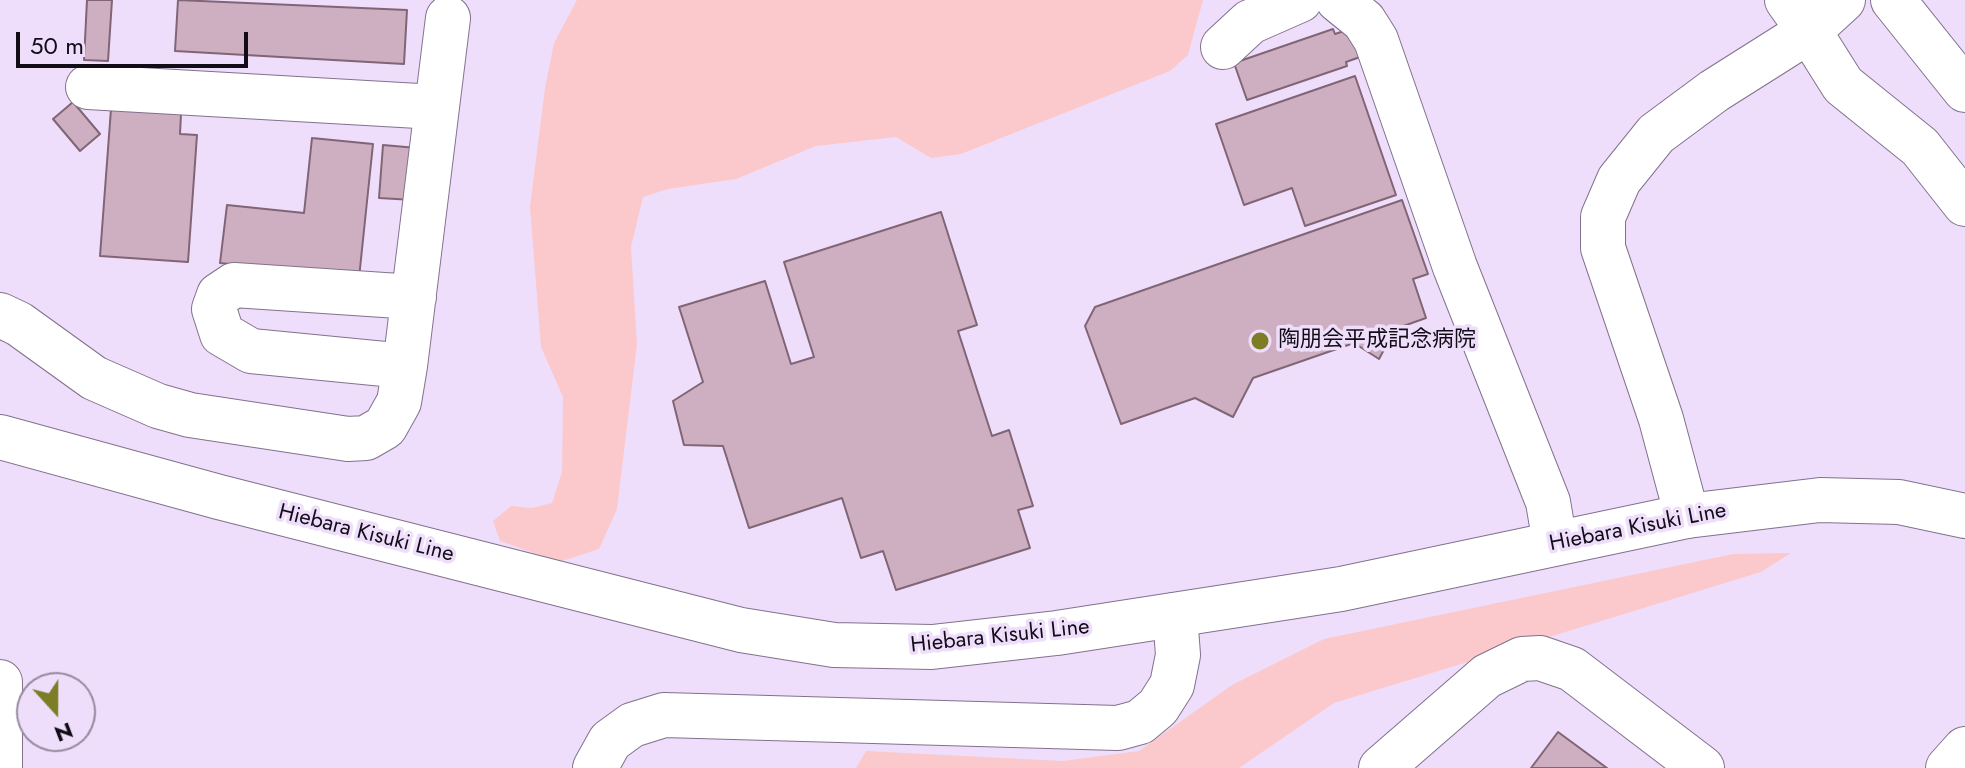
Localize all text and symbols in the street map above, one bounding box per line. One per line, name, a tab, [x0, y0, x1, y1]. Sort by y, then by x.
scale bar	[20, 16, 252, 66]
text: 50 m	[30, 28, 84, 63]
place label: 陶朋会平成記念病院	[1278, 328, 1476, 354]
marker: 陶朋会平成記念病院	[1249, 330, 1271, 352]
street label: Hiebara Kisuki Line	[1547, 498, 1729, 558]
street label: Hiebara Kisuki Line	[276, 499, 456, 569]
street label: Hiebara Kisuki Line	[909, 614, 1091, 660]
north arrow	[16, 672, 96, 752]
text: N	[50, 714, 78, 751]

